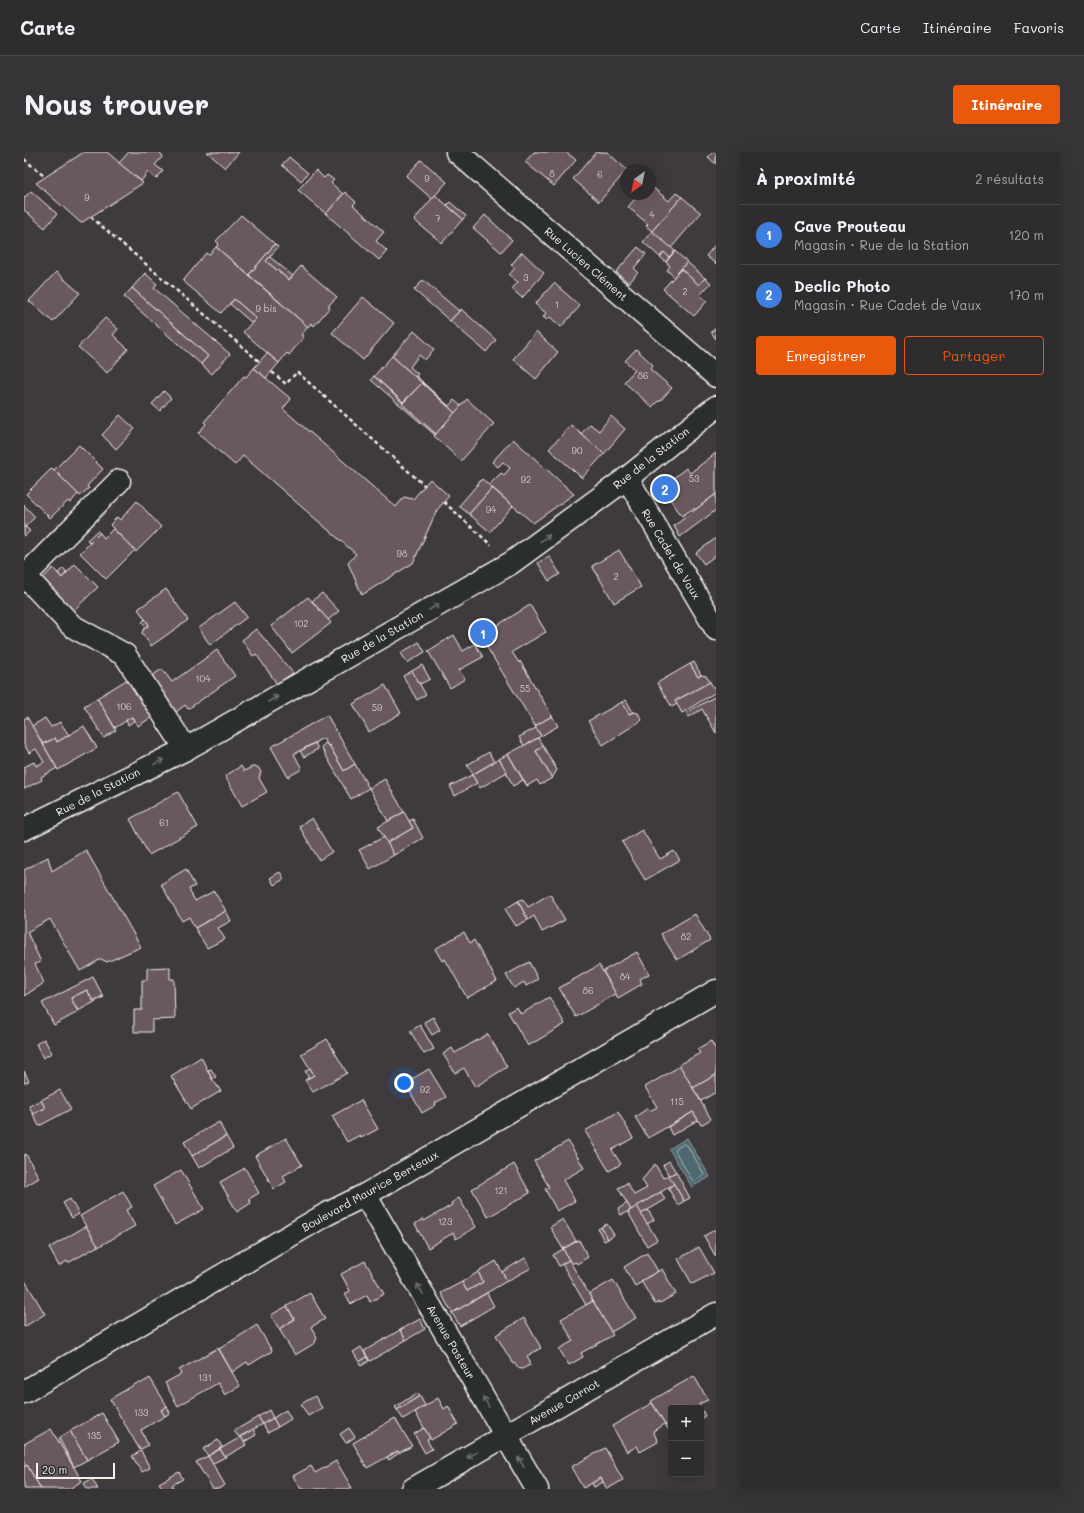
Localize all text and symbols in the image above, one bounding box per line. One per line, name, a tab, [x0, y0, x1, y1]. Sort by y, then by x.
text: Carte	[20, 15, 75, 40]
text: Carte	[860, 18, 901, 37]
text: Itinéraire	[923, 18, 992, 37]
text: Favoris	[1014, 18, 1064, 37]
button: Itinéraire	[953, 85, 1060, 124]
text: Nous trouver	[24, 86, 209, 122]
north arrow	[620, 164, 656, 200]
text: À proximité	[756, 167, 855, 189]
house number: 8	[549, 168, 555, 179]
house number: 6	[597, 169, 603, 180]
text: 2 résultats	[975, 170, 1044, 187]
house number: 9	[424, 173, 430, 184]
house number: 9	[84, 192, 90, 203]
house number: 4	[649, 209, 655, 220]
house number: 7	[435, 213, 441, 224]
text: Cave Prouteau	[794, 216, 906, 236]
street label: Rue Lucien Clément	[542, 223, 631, 304]
text: 1	[766, 226, 772, 243]
text: 120 m	[1008, 226, 1044, 243]
text: Magasin · Rue de la Station	[794, 236, 969, 253]
house number: 3	[523, 272, 529, 283]
text: Declic Photo	[794, 276, 890, 296]
house number: 2	[682, 286, 688, 297]
text: 2	[765, 286, 773, 303]
text: 170 m	[1008, 286, 1044, 303]
text: Magasin · Rue Cadet de Vaux	[794, 296, 981, 313]
house number: 1	[555, 299, 559, 310]
house number: 9 bis	[255, 303, 277, 314]
button: Enregistrer	[756, 336, 896, 375]
button: Partager	[904, 336, 1044, 375]
house number: 86	[638, 370, 648, 381]
street label: Rue de la Station	[610, 423, 692, 492]
house number: 90	[572, 445, 583, 456]
house number: 53	[689, 473, 699, 484]
house number: 92	[521, 474, 531, 485]
pin: 2	[652, 474, 678, 504]
house number: 94	[486, 504, 497, 515]
street label: Rue Cadet de Vaux	[638, 506, 705, 602]
one-way arrow	[539, 534, 550, 542]
house number: 98	[397, 548, 408, 559]
house number: 2	[613, 571, 619, 582]
one-way arrow	[428, 602, 440, 610]
street label: Rue de la Station	[338, 607, 426, 666]
house number: 102	[294, 618, 308, 629]
pin: 1	[470, 618, 496, 648]
house number: 104	[196, 673, 211, 684]
house number: 55	[520, 683, 530, 694]
one-way arrow	[267, 695, 279, 703]
house number: 106	[116, 701, 132, 712]
house number: 59	[372, 702, 383, 713]
one-way arrow	[153, 758, 165, 765]
street label: Rue de la Station	[53, 764, 142, 819]
house number: 61	[159, 817, 169, 828]
house number: 82	[681, 931, 691, 942]
house number: 84	[620, 971, 631, 982]
house number: 86	[583, 985, 593, 996]
your location	[394, 1073, 414, 1093]
house number: 92	[420, 1084, 430, 1095]
house number: 115	[670, 1096, 684, 1107]
street label: Boulevard Maurice Berteaux	[299, 1146, 441, 1235]
house number: 121	[494, 1185, 508, 1196]
house number: 123	[438, 1216, 452, 1227]
one-way arrow	[416, 1284, 424, 1296]
street label: Avenue Pasteur	[424, 1302, 479, 1382]
house number: 131	[198, 1372, 212, 1383]
street label: Avenue Carnot	[526, 1375, 602, 1428]
one-way arrow	[482, 1397, 490, 1408]
map controls	[668, 1405, 704, 1477]
button: +	[668, 1405, 704, 1441]
house number: 133	[134, 1407, 148, 1418]
house number: 135	[87, 1430, 101, 1441]
button: −	[668, 1441, 704, 1477]
one-way arrow	[466, 1451, 478, 1459]
one-way arrow	[517, 1456, 525, 1468]
scale bar	[36, 1461, 115, 1480]
text: 20 m	[42, 1462, 67, 1477]

